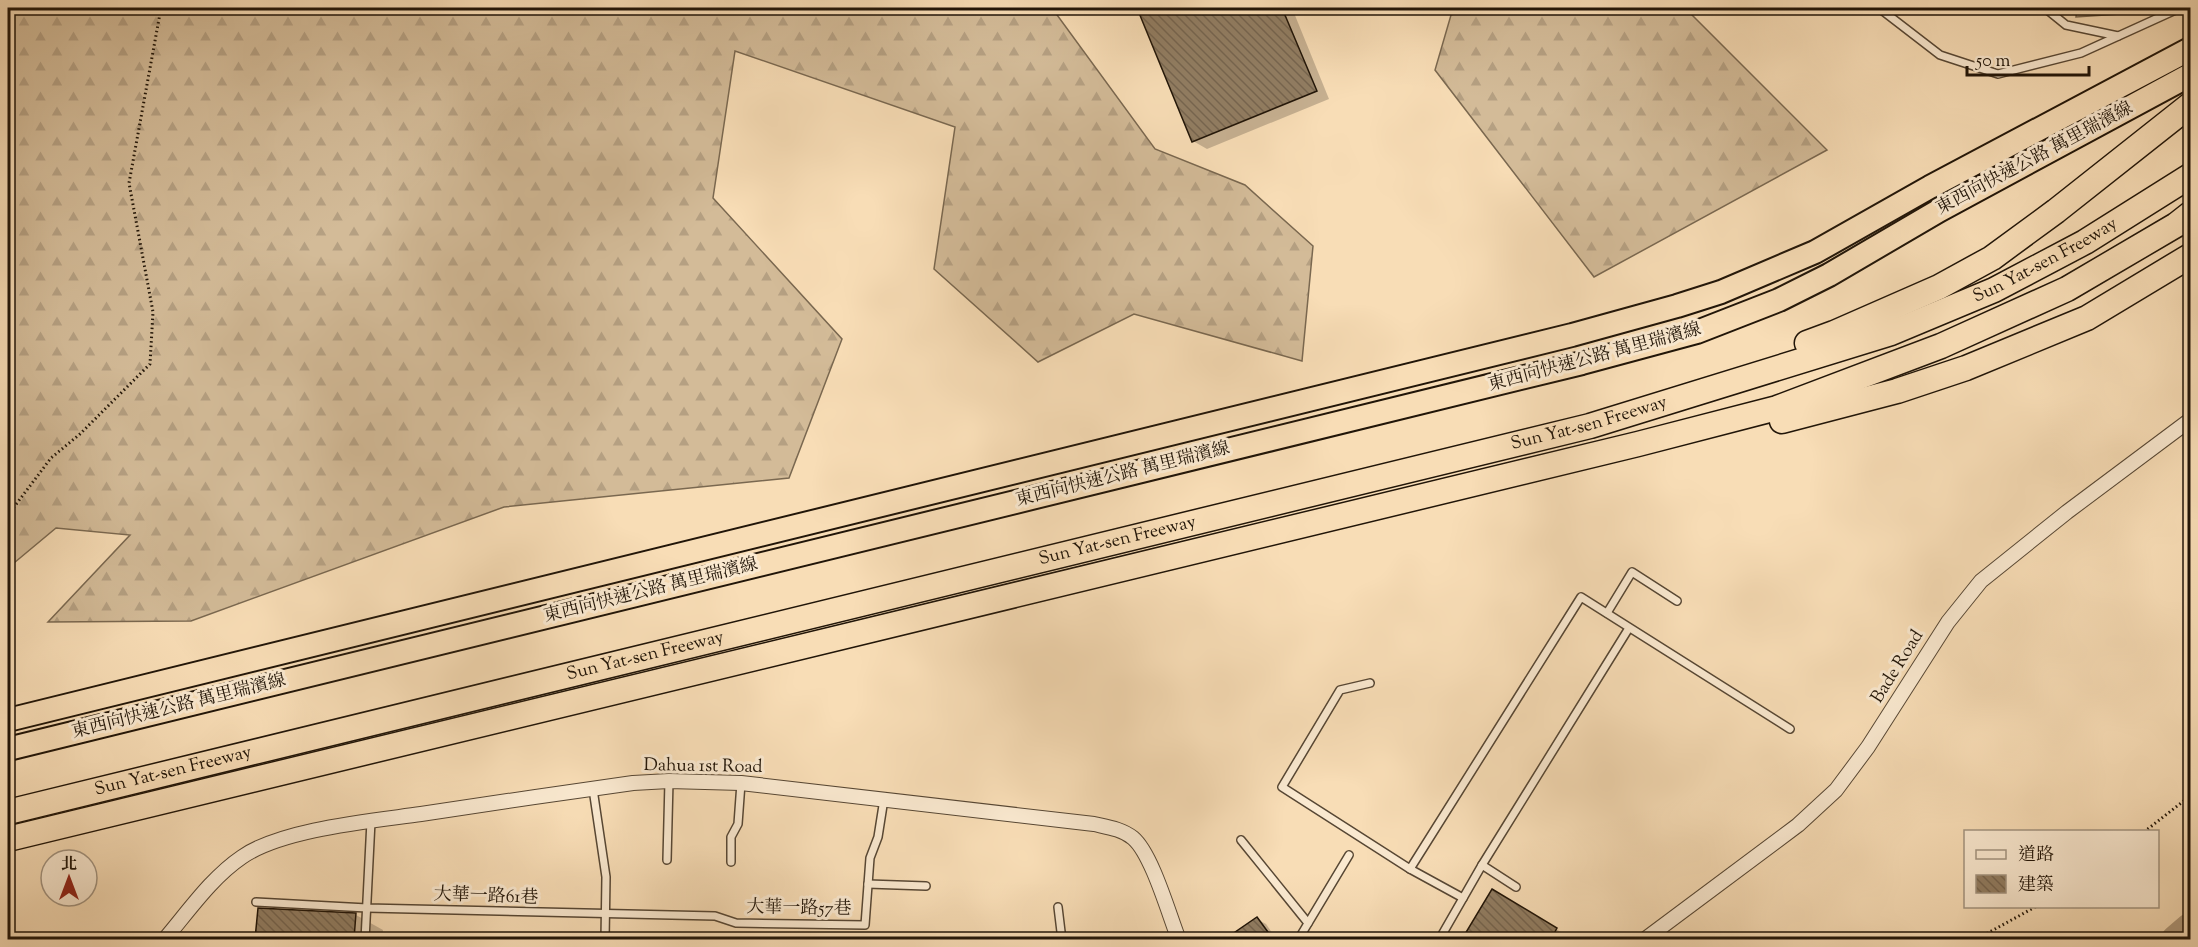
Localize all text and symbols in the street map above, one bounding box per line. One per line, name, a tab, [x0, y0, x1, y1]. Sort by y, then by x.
scale bar	[1967, 39, 2088, 77]
text: 50 m	[1975, 49, 2011, 75]
street label: 東西向快速公路 萬里瑞濱線	[1932, 96, 2138, 222]
street label: Sun Yat-sen Freeway	[1969, 212, 2123, 310]
street label: 東西向快速公路 萬里瑞濱線	[1485, 317, 1705, 399]
street label: Sun Yat-sen Freeway	[1508, 390, 1670, 458]
street label: 東西向快速公路 萬里瑞濱線	[1013, 436, 1233, 514]
street label: Sun Yat-sen Freeway	[1036, 510, 1199, 573]
street label: 東西向快速公路 萬里瑞濱線	[541, 552, 761, 630]
street label: Sun Yat-sen Freeway	[564, 625, 727, 688]
street label: Bade Road	[1865, 625, 1931, 709]
street label: 東西向快速公路 萬里瑞濱線	[69, 668, 289, 746]
street label: Sun Yat-sen Freeway	[92, 740, 254, 803]
street label: Dahua 1st Road	[643, 753, 763, 781]
legend	[1964, 830, 2159, 908]
text: 道路	[2018, 843, 2054, 869]
north arrow	[39, 848, 99, 908]
text: 北	[61, 854, 77, 877]
text: 建築	[2018, 873, 2054, 899]
street label: 大華一路61巷	[433, 882, 539, 912]
street label: 大華一路57巷	[746, 895, 852, 923]

